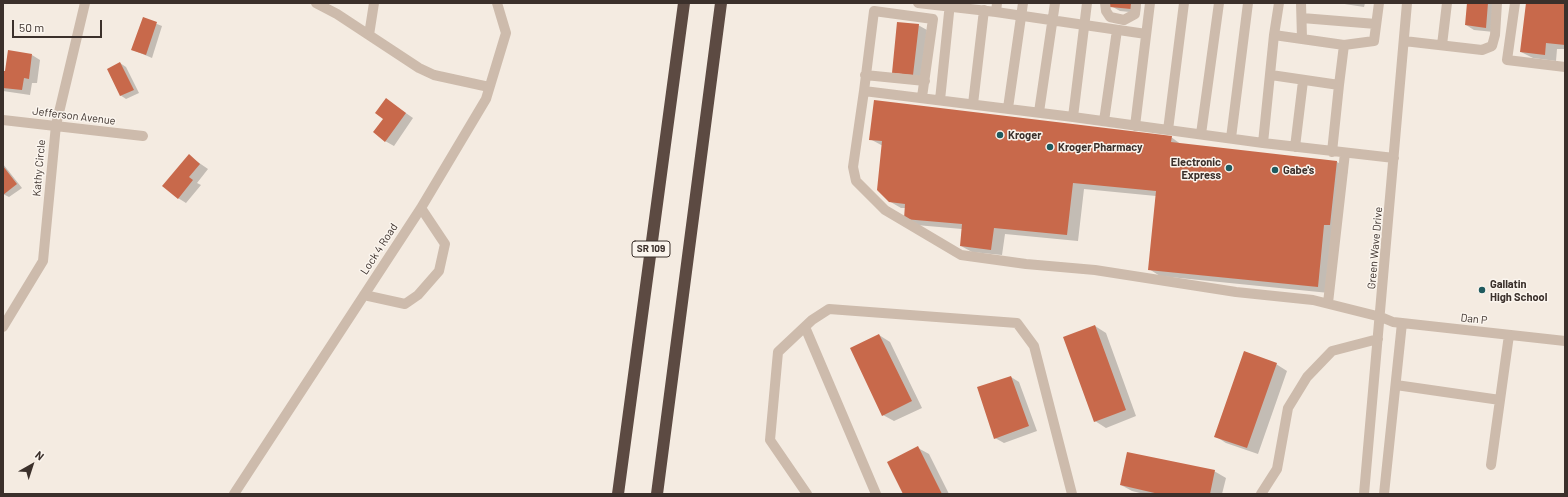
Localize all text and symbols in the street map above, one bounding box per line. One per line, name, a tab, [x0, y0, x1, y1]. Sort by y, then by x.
scale bar	[14, 12, 104, 38]
text: 50 m	[19, 20, 44, 34]
street label: Jefferson Avenue	[32, 104, 116, 128]
place label: Kroger	[1008, 128, 1041, 142]
marker: Kroger	[995, 130, 1005, 140]
street label: Kathy Circle	[30, 139, 48, 197]
place label: Kroger Pharmacy	[1058, 140, 1143, 154]
marker: Kroger Pharmacy	[1045, 142, 1055, 152]
place label: Electronic Express	[1171, 155, 1221, 181]
marker: Electronic Express	[1224, 163, 1234, 173]
place label: Gabe's	[1283, 163, 1314, 177]
marker: Gabe's	[1270, 165, 1280, 175]
street label: Green Wave Drive	[1365, 206, 1385, 290]
street label: Lock 4 Road	[358, 221, 400, 277]
road number: SR 109	[632, 241, 670, 257]
place label: Gallatin High School	[1490, 277, 1547, 303]
marker: Gallatin High School	[1477, 285, 1487, 295]
street label: Dan P	[1460, 311, 1488, 327]
north arrow	[12, 445, 52, 485]
text: N	[33, 448, 47, 463]

